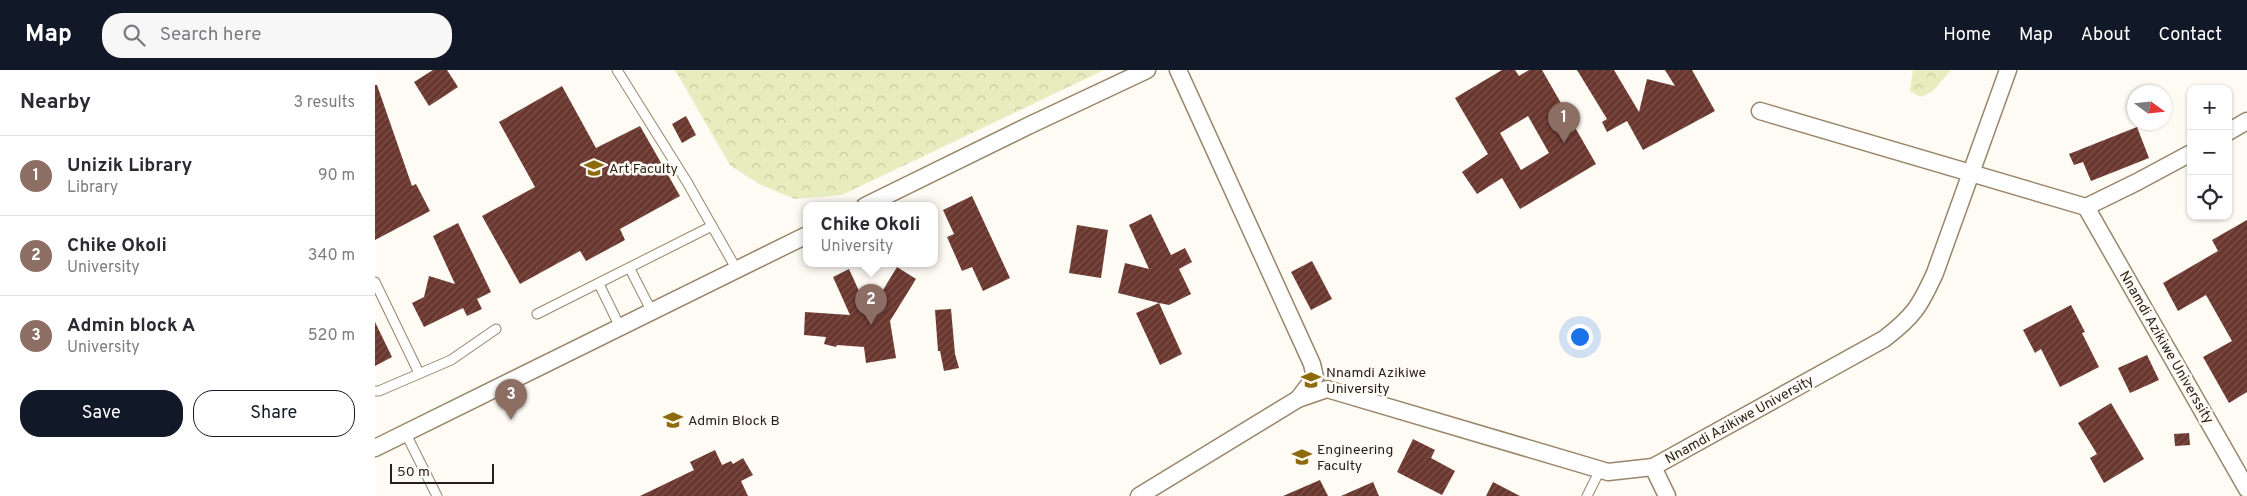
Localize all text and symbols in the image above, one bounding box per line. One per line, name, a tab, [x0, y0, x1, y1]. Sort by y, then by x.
search box	[102, 13, 452, 58]
text: Map	[25, 20, 72, 50]
icon: search	[120, 21, 148, 49]
text: Search here	[160, 23, 261, 47]
text: Home	[1943, 24, 1991, 47]
text: Map	[2019, 24, 2053, 47]
text: About	[2081, 24, 2130, 47]
text: Contact	[2158, 24, 2222, 47]
north arrow	[2127, 85, 2172, 130]
map controls	[2187, 85, 2232, 220]
button: +	[2187, 85, 2232, 130]
text: Nearby	[20, 89, 91, 116]
text: 3 results	[293, 93, 355, 113]
pin: 1	[1548, 102, 1580, 143]
button: −	[2187, 130, 2232, 175]
text: Unizik Library	[67, 154, 192, 178]
school or university icon: Art Faculty	[583, 157, 605, 179]
place label: Art Faculty	[609, 161, 678, 178]
text: 1	[33, 166, 39, 186]
text: 90 m	[318, 166, 355, 186]
button: locate	[2187, 175, 2232, 220]
text: Library	[67, 178, 118, 198]
popup	[803, 202, 938, 267]
text: Chike Okoli	[821, 213, 920, 237]
text: Chike Okoli	[67, 234, 167, 258]
text: University	[821, 237, 893, 257]
text: 2	[31, 246, 41, 266]
text: 340 m	[308, 246, 355, 266]
text: University	[67, 258, 140, 278]
street label: Nnamdi Azikiwe Universsity	[2115, 268, 2216, 427]
pin: 2	[855, 284, 887, 325]
text: Admin block A	[67, 314, 195, 338]
your location	[1567, 324, 1593, 350]
text: 3	[31, 326, 41, 346]
text: 520 m	[308, 326, 355, 346]
text: University	[67, 338, 140, 358]
place label: Nnamdi Azikiwe University	[1326, 365, 1426, 398]
school or university icon: Nnamdi Azikiwe University	[1300, 369, 1322, 391]
street label: Nnamdi Azikiwe University	[1663, 372, 1817, 468]
pin: 3	[495, 379, 527, 420]
button: Save	[20, 390, 183, 437]
button: Share	[193, 390, 355, 437]
school or university icon: Admin Block B	[662, 409, 684, 431]
place label: Admin Block B	[688, 413, 780, 430]
place label: Engineering Faculty	[1317, 442, 1393, 475]
school or university icon: Engineering Faculty	[1291, 446, 1313, 468]
scale bar	[390, 461, 494, 484]
text: 50 m	[397, 464, 430, 481]

